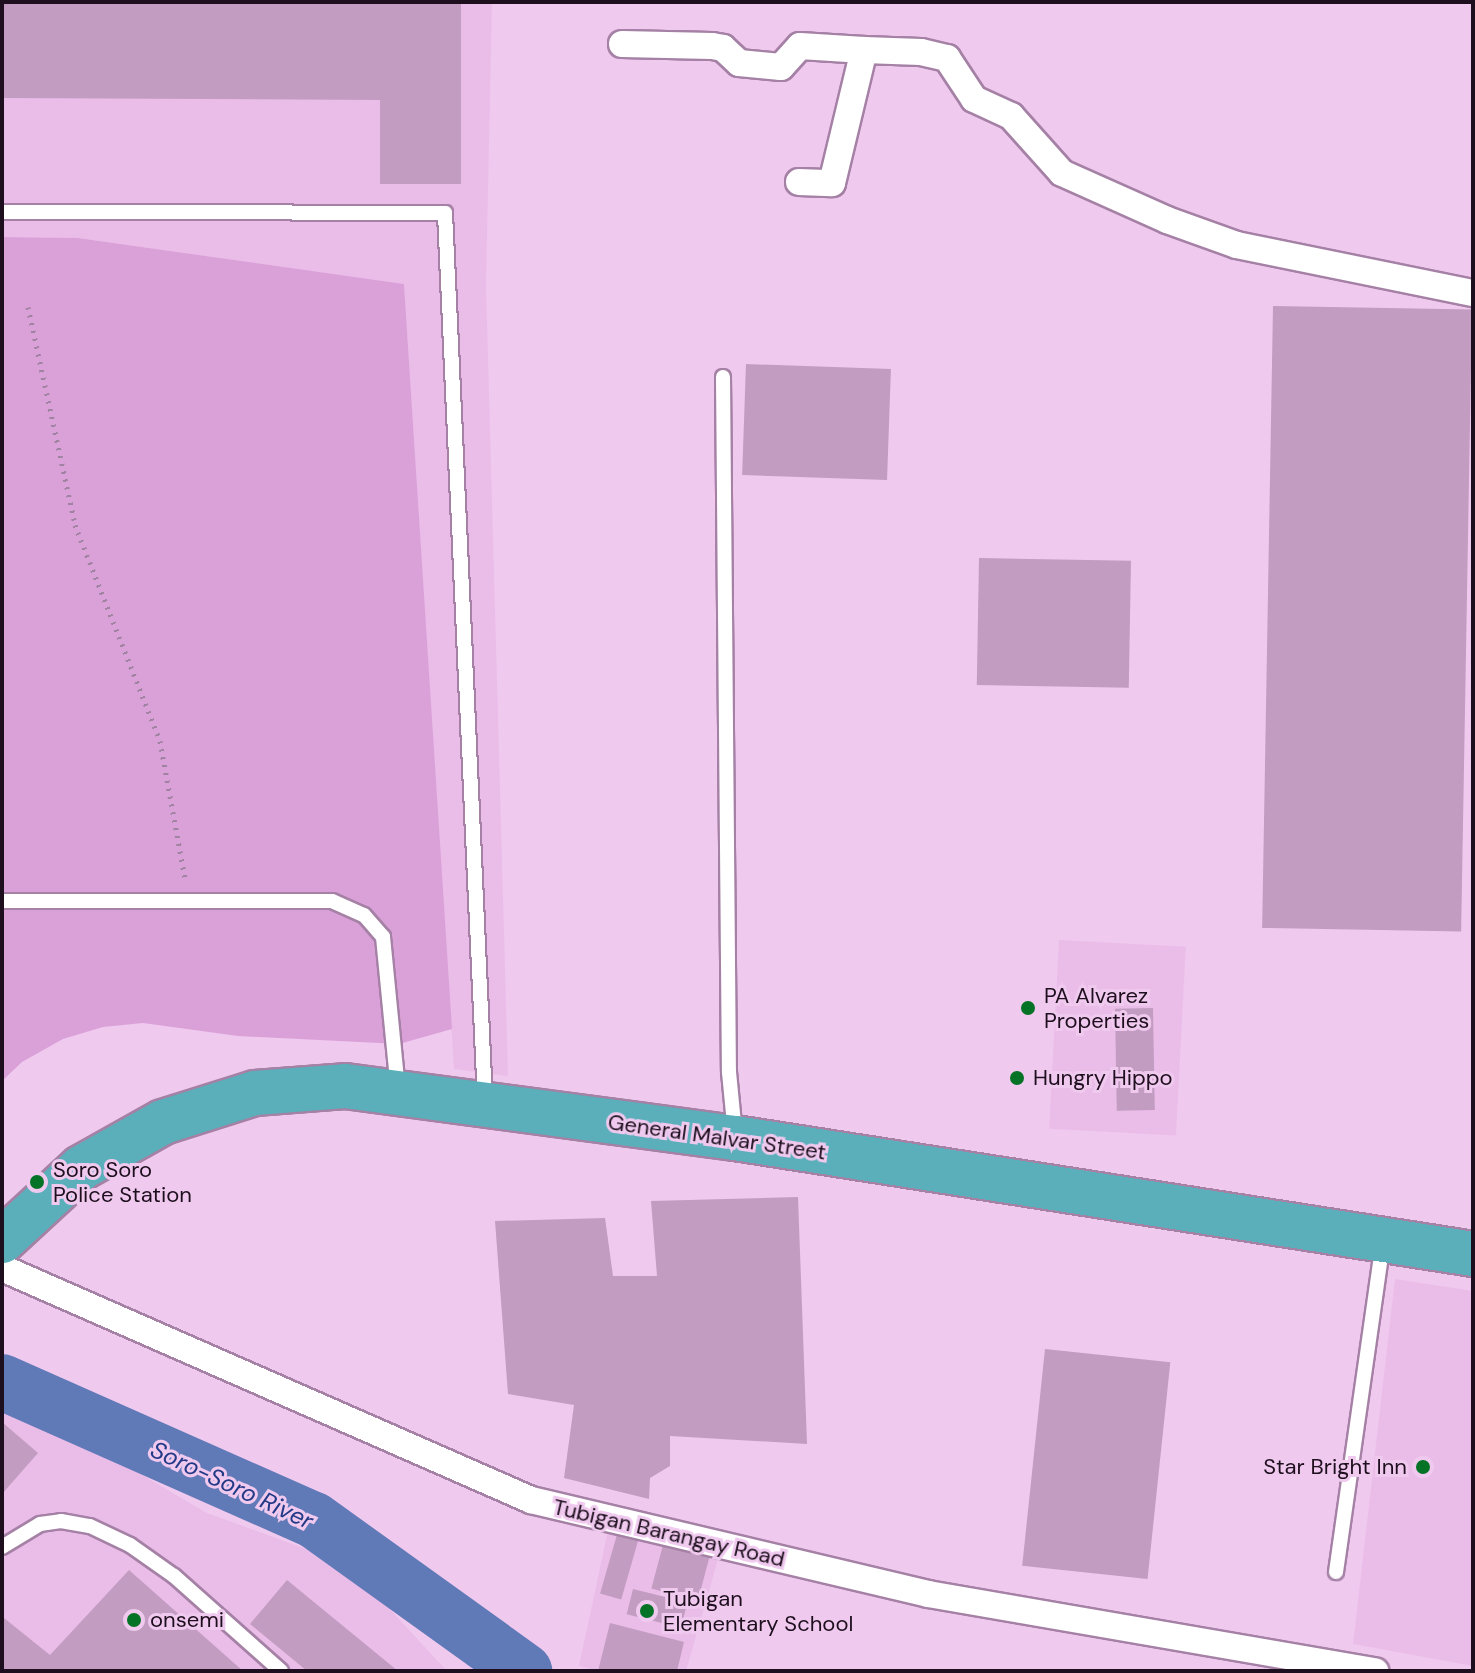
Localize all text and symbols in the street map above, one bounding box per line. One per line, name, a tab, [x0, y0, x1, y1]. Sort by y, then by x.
place label: PA Alvarez Properties	[1044, 982, 1149, 1034]
marker: PA Alvarez Properties	[1019, 999, 1037, 1017]
place label: Hungry Hippo	[1033, 1065, 1173, 1091]
marker: Hungry Hippo	[1008, 1069, 1026, 1087]
street label: General Malvar Street	[606, 1109, 828, 1165]
place label: Soro Soro Police Station	[53, 1156, 192, 1208]
marker: Soro Soro Police Station	[28, 1173, 46, 1191]
water label: Soro-Soro River	[146, 1435, 318, 1535]
place label: Star Bright Inn	[1263, 1454, 1407, 1480]
marker: Star Bright Inn	[1414, 1458, 1432, 1476]
street label: Tubigan Barangay Road	[551, 1494, 787, 1572]
place label: Tubigan Elementary School	[663, 1585, 853, 1636]
marker: Tubigan Elementary School	[638, 1602, 656, 1620]
place label: onsemi	[150, 1607, 224, 1633]
marker: onsemi	[125, 1611, 143, 1629]

